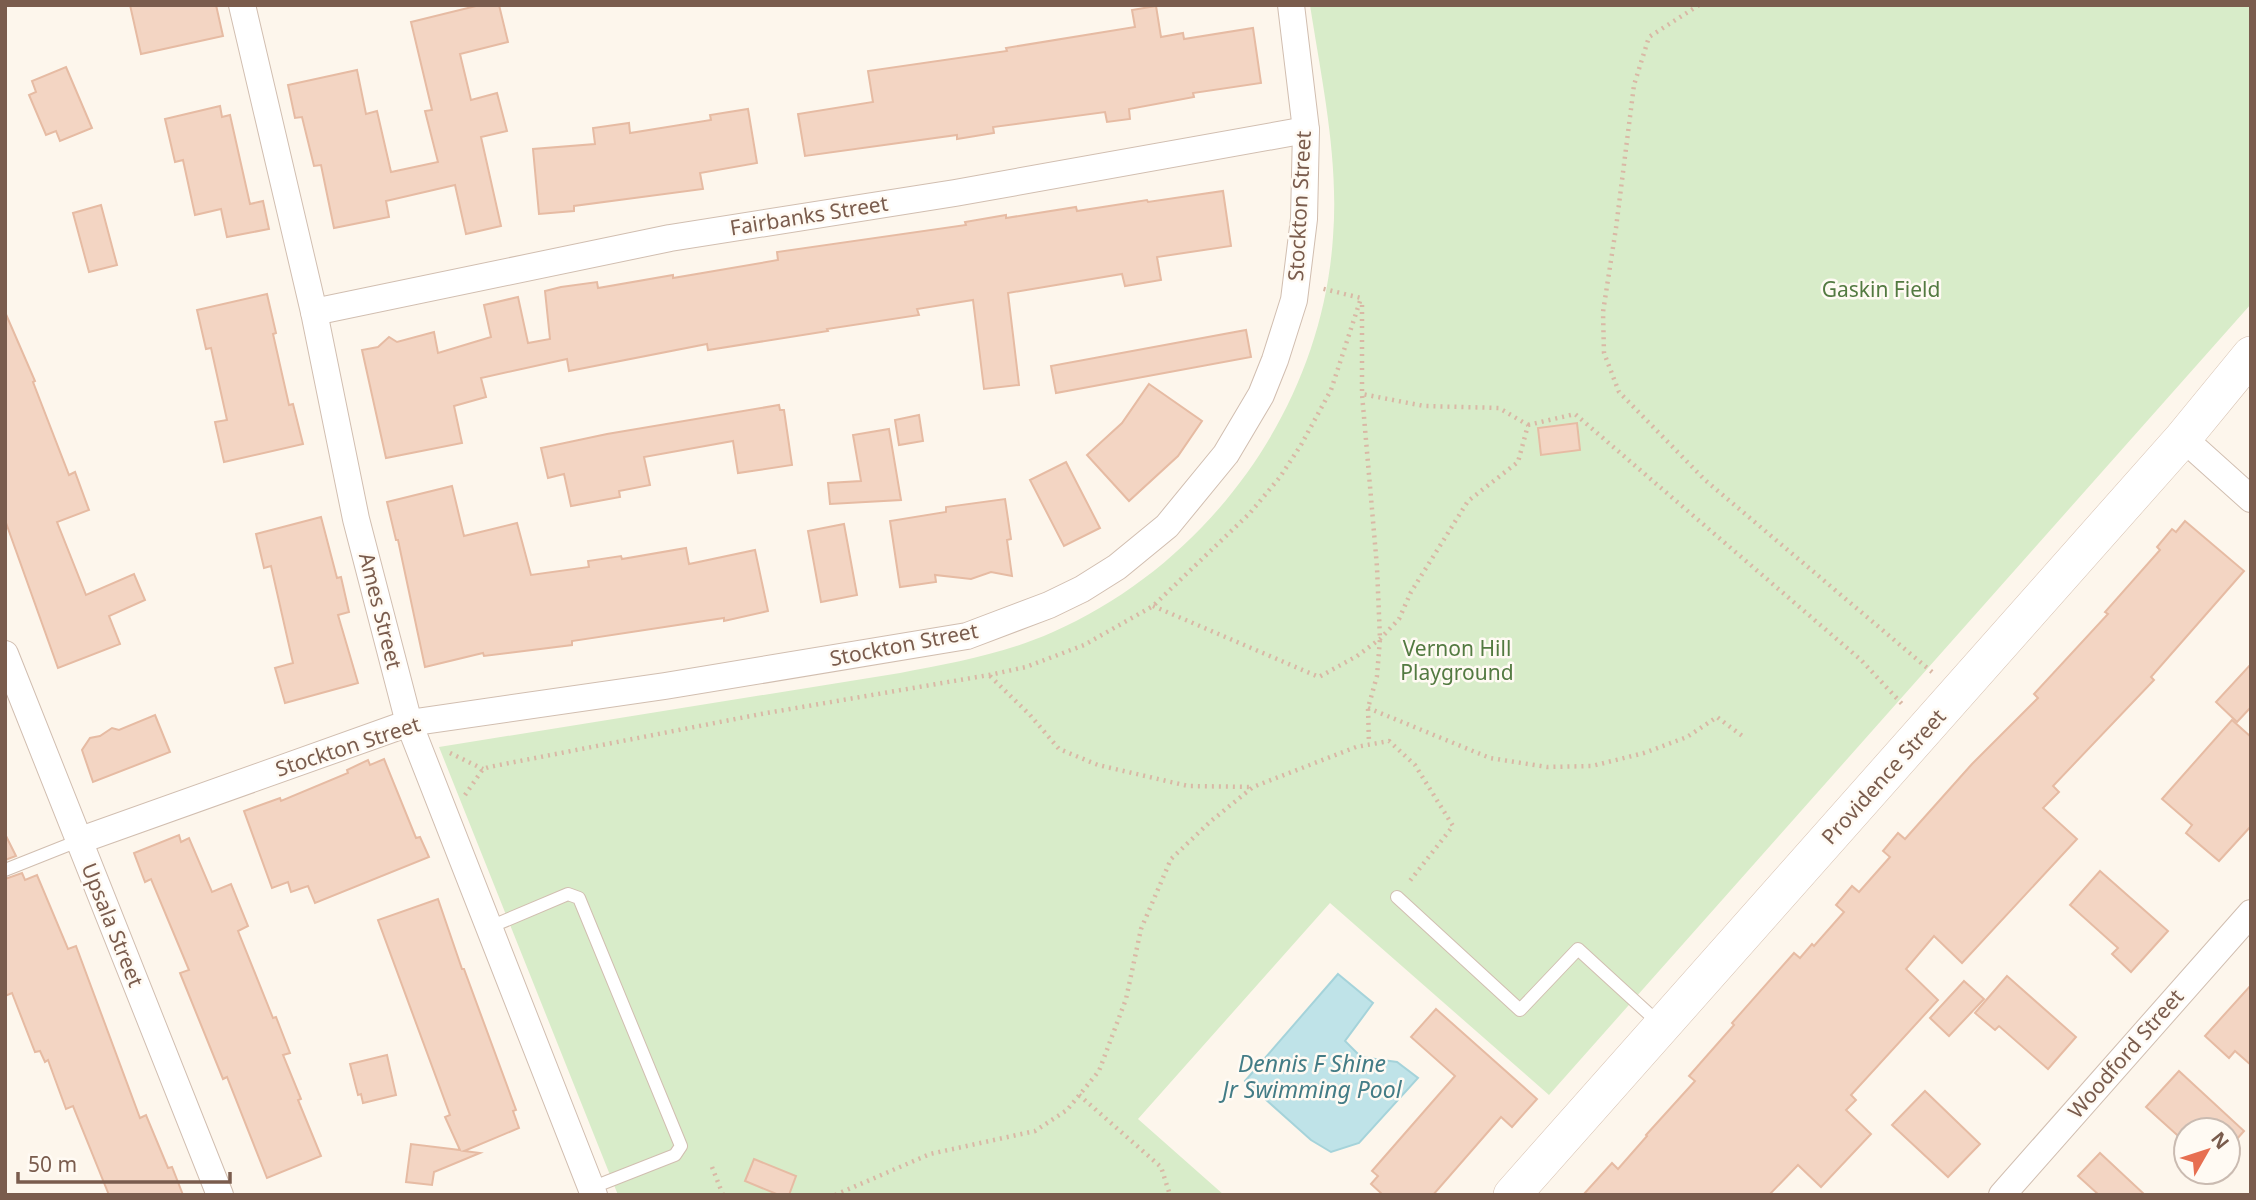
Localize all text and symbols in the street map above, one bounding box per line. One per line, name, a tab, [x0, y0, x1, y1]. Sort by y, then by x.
street label: Stockton Street	[1281, 130, 1317, 282]
street label: Fairbanks Street	[728, 189, 890, 241]
park label: Gaskin Field	[1822, 275, 1940, 303]
street label: Ames Street	[353, 550, 409, 672]
street label: Stockton Street	[827, 616, 981, 672]
park label: Vernon Hill Playground	[1400, 634, 1514, 686]
street label: Providence Street	[1815, 702, 1952, 850]
street label: Stockton Street	[272, 709, 424, 783]
street label: Upsala Street	[75, 858, 151, 991]
street label: Woodford Street	[2061, 982, 2189, 1124]
water label: Dennis F Shine Jr Swimming Pool	[1218, 1047, 1403, 1105]
north arrow	[2172, 1116, 2242, 1186]
text: N	[2205, 1126, 2235, 1154]
scale bar	[18, 1140, 229, 1184]
text: 50 m	[28, 1150, 77, 1178]

